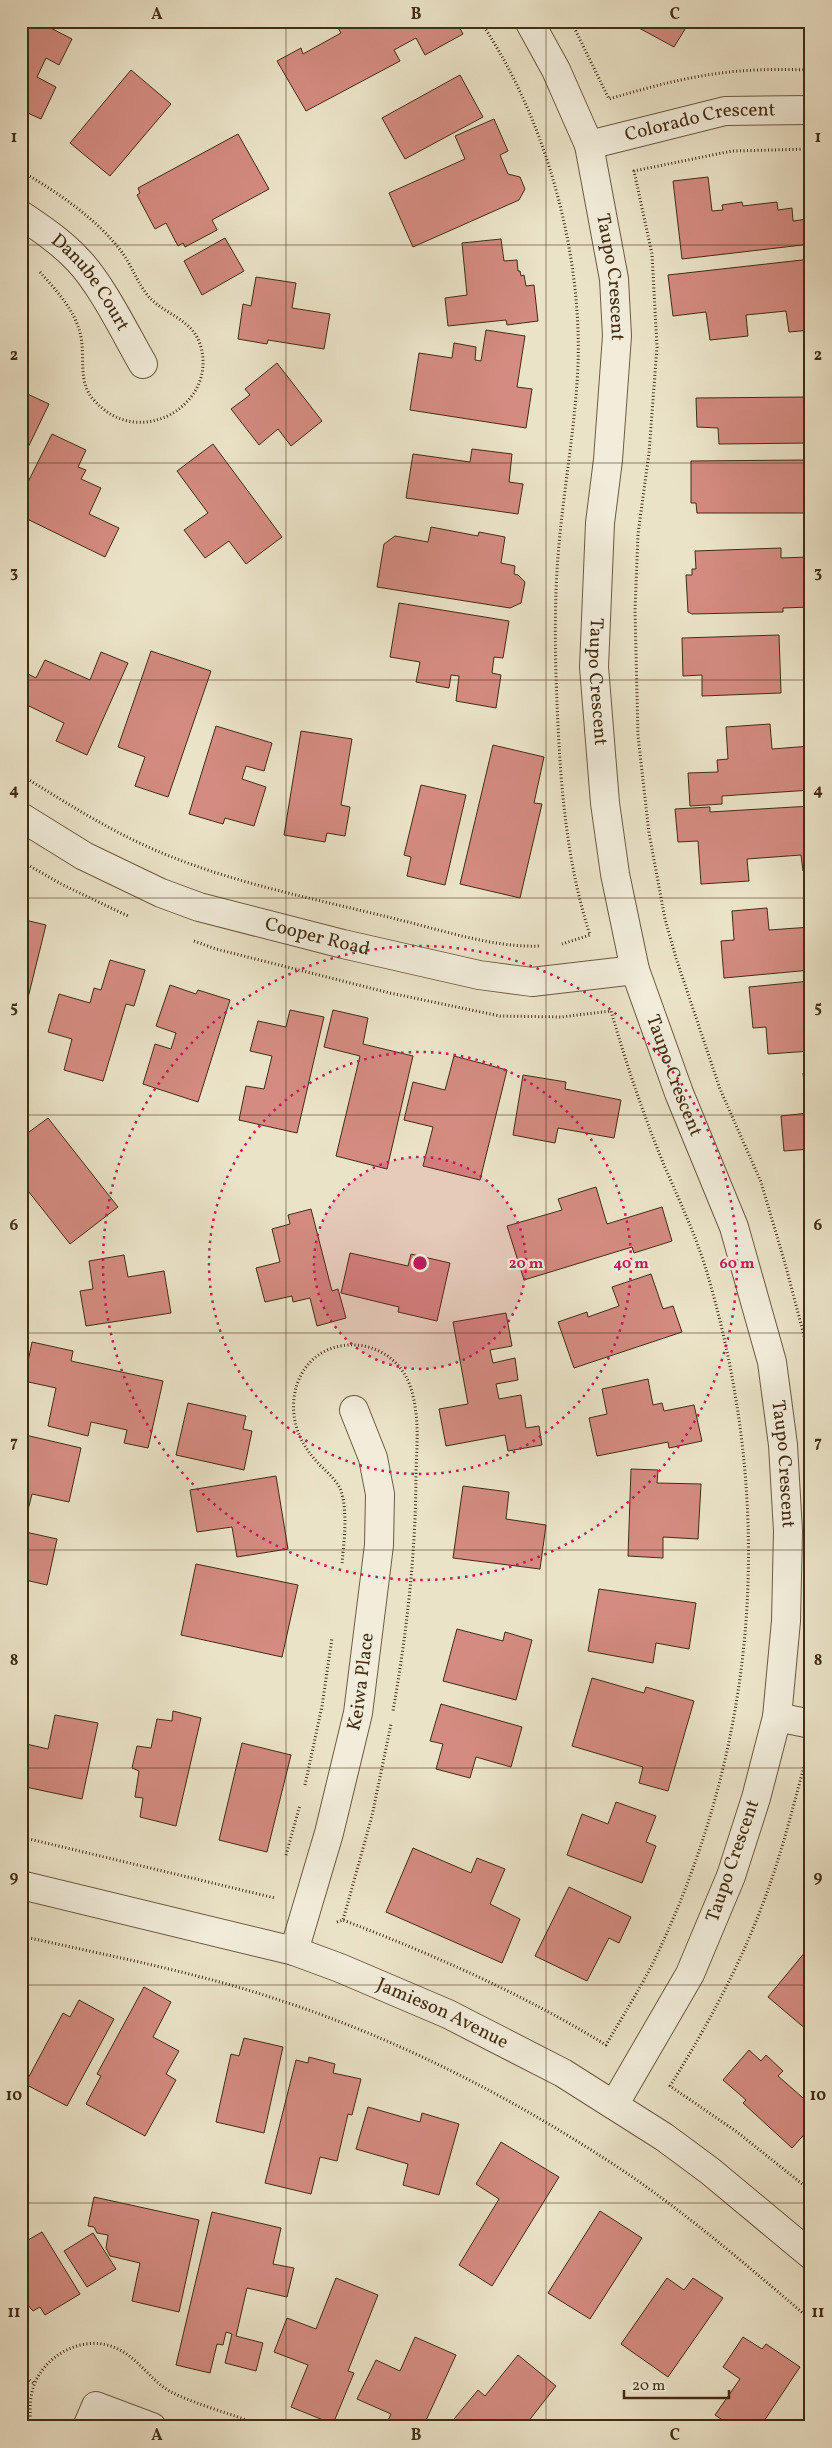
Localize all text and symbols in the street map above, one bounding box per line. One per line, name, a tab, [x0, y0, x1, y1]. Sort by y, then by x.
text: A	[151, 4, 163, 26]
text: B	[411, 4, 422, 26]
text: C	[670, 4, 680, 26]
street label: Colorado Crescent	[622, 97, 776, 149]
text: 1	[11, 127, 17, 149]
text: 1	[815, 127, 821, 149]
street label: Taupo Crescent	[589, 212, 630, 342]
street label: Danube Court	[45, 228, 135, 336]
text: 2	[10, 345, 18, 367]
text: 2	[814, 345, 822, 367]
text: 3	[10, 562, 18, 584]
text: 3	[814, 562, 822, 584]
street label: Taupo Crescent	[581, 617, 613, 747]
text: 4	[9, 780, 19, 802]
text: 4	[813, 780, 823, 802]
street label: Cooper Road	[262, 911, 372, 963]
text: 5	[10, 997, 18, 1019]
text: 5	[814, 997, 822, 1019]
street label: Taupo Crescent	[639, 1011, 709, 1141]
text: 6	[10, 1215, 19, 1237]
text: 6	[814, 1215, 823, 1237]
centre of rings	[411, 1254, 429, 1272]
text: 20 m	[509, 1254, 544, 1275]
text: 40 m	[613, 1254, 649, 1275]
text: 60 m	[720, 1254, 755, 1275]
street label: Taupo Crescent	[764, 1399, 801, 1529]
text: 7	[10, 1432, 18, 1454]
text: 7	[814, 1432, 822, 1454]
street label: Keiwa Place	[341, 1631, 381, 1733]
text: 8	[10, 1650, 18, 1672]
text: 8	[814, 1650, 822, 1672]
street label: Taupo Crescent	[700, 1796, 766, 1926]
text: 9	[10, 1867, 19, 1889]
text: 9	[814, 1867, 823, 1889]
street label: Jamieson Avenue	[372, 1972, 513, 2056]
text: 10	[6, 2085, 22, 2107]
text: 10	[810, 2085, 826, 2107]
text: 11	[8, 2302, 20, 2324]
text: 11	[812, 2302, 824, 2324]
scale bar	[624, 2368, 730, 2400]
text: 20 m	[632, 2376, 665, 2397]
text: A	[151, 2425, 163, 2447]
text: B	[411, 2425, 422, 2447]
text: C	[670, 2425, 680, 2447]

